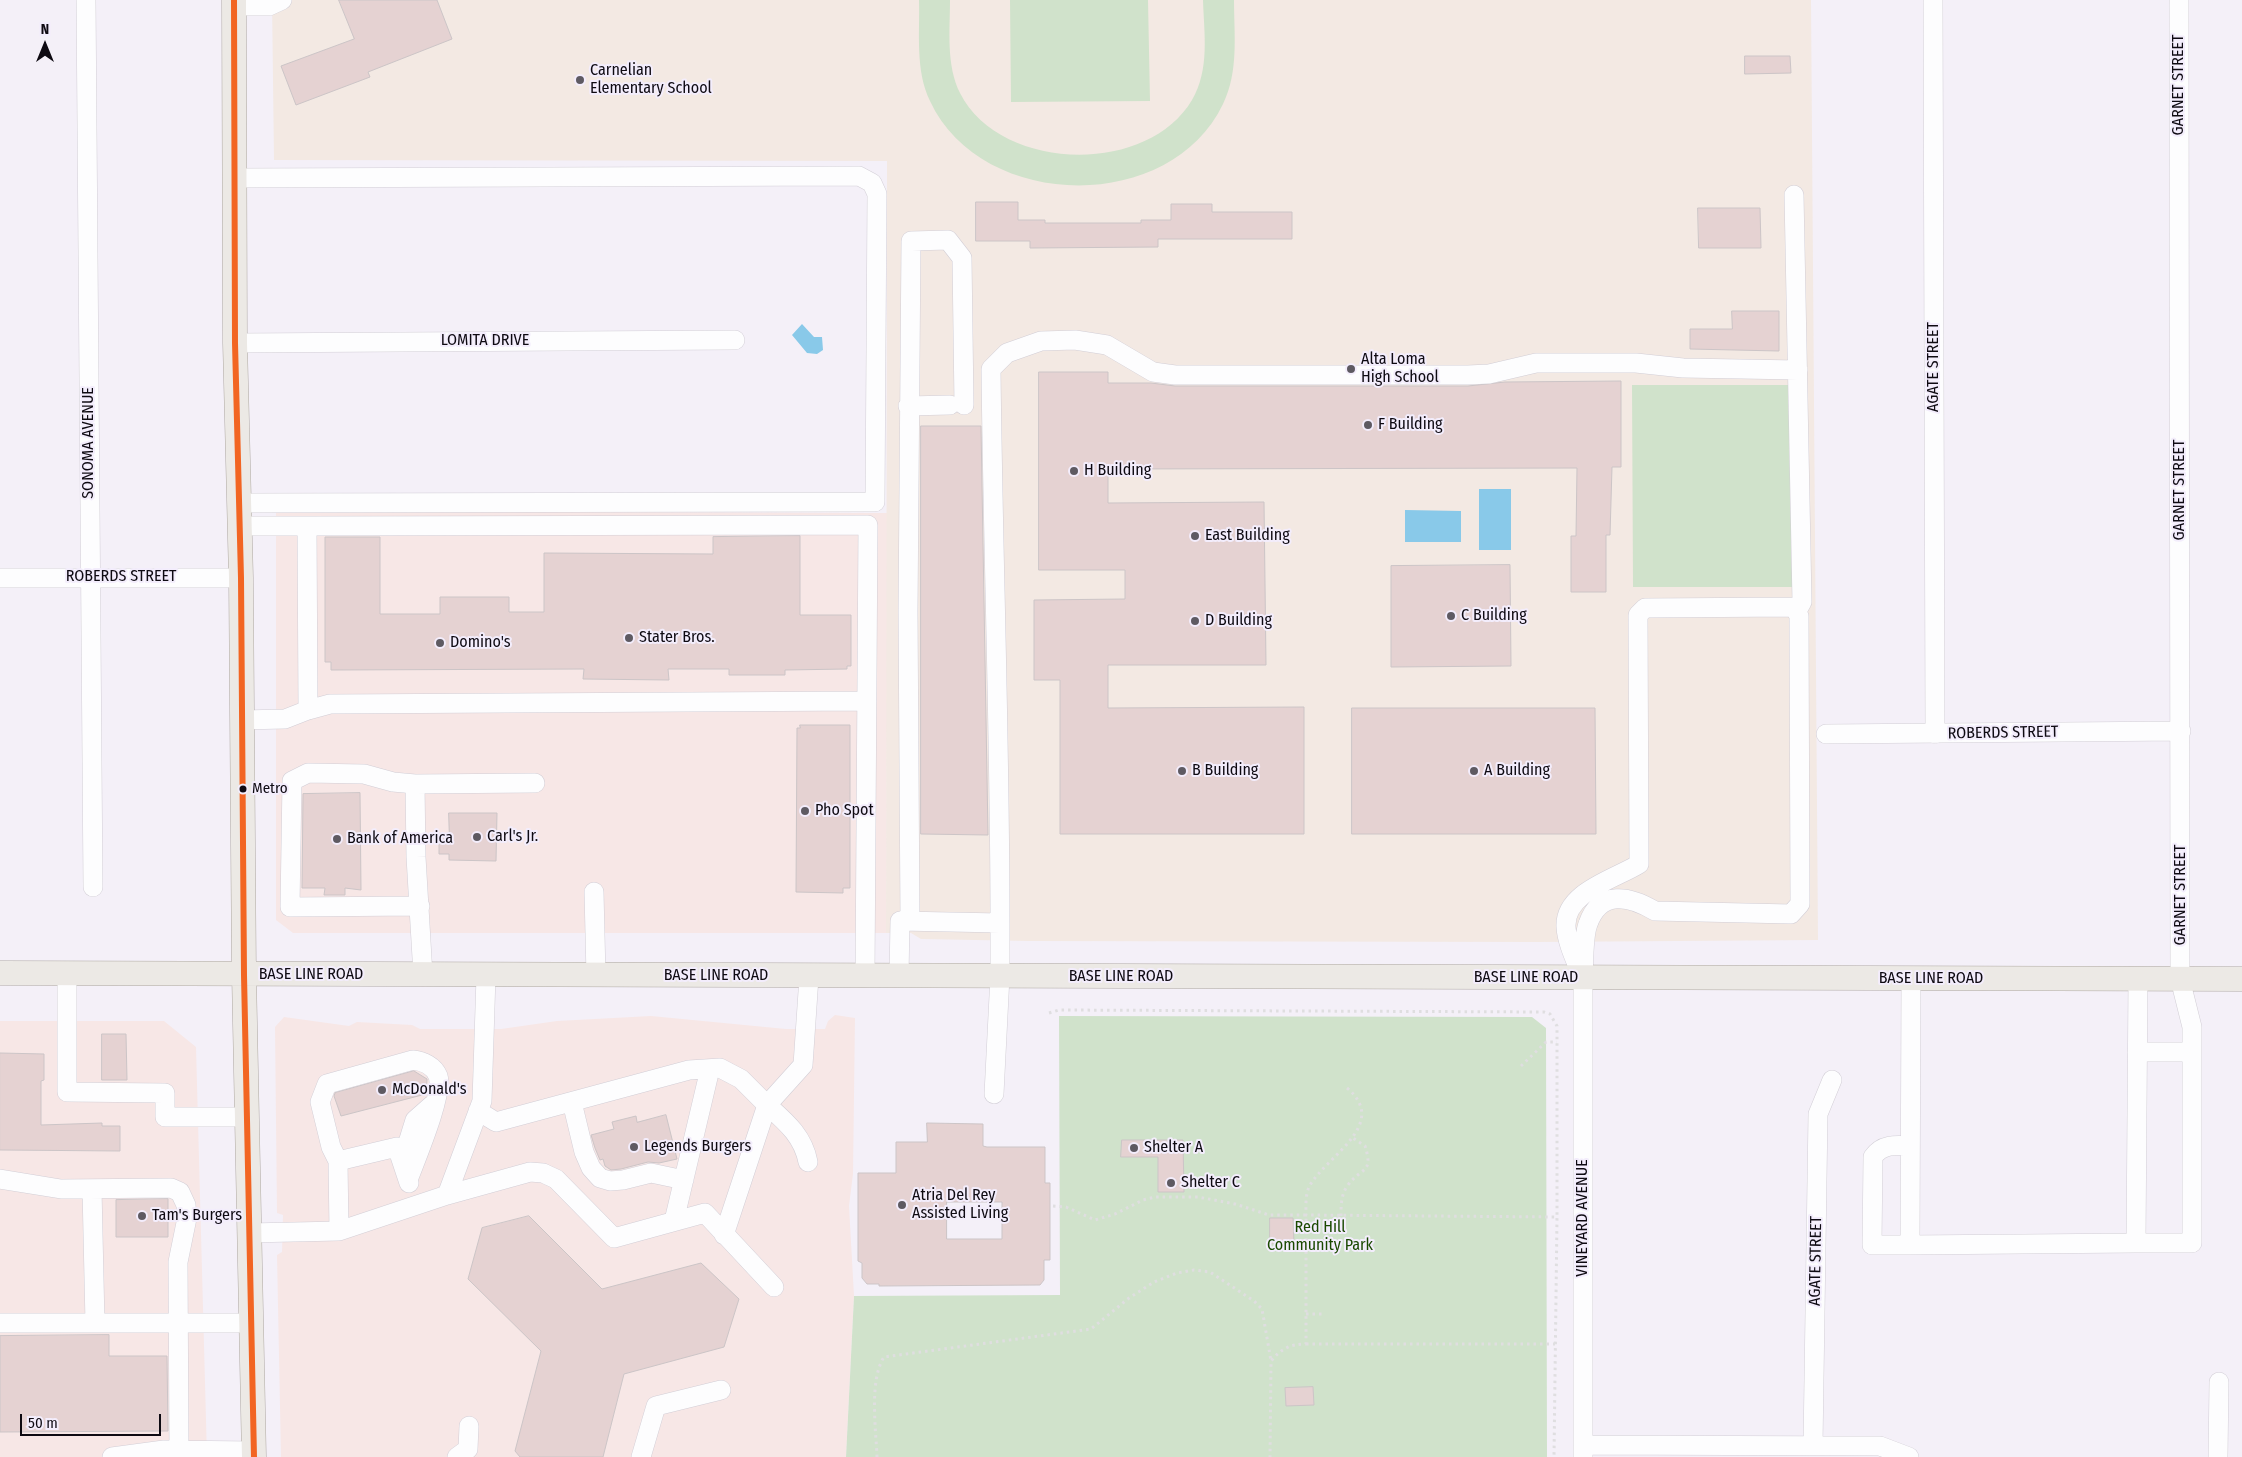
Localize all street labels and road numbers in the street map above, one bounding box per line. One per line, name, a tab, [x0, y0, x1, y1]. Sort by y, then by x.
street label: GARNET STREET	[2169, 35, 2189, 135]
street label: AGATE STREET	[1924, 322, 1944, 412]
street label: LOMITA DRIVE	[441, 331, 529, 351]
street label: SONOMA AVENUE	[79, 387, 99, 499]
street label: GARNET STREET	[2170, 440, 2190, 540]
street label: ROBERDS STREET	[66, 567, 176, 587]
street label: ROBERDS STREET	[1947, 722, 2059, 744]
street label: GARNET STREET	[2171, 845, 2191, 945]
street label: BASE LINE ROAD	[259, 965, 363, 985]
street label: BASE LINE ROAD	[664, 966, 768, 986]
street label: BASE LINE ROAD	[1069, 967, 1173, 987]
street label: BASE LINE ROAD	[1474, 968, 1578, 988]
street label: BASE LINE ROAD	[1879, 969, 1983, 989]
street label: VINEYARD AVENUE	[1573, 1159, 1593, 1277]
street label: AGATE STREET	[1806, 1216, 1826, 1306]

